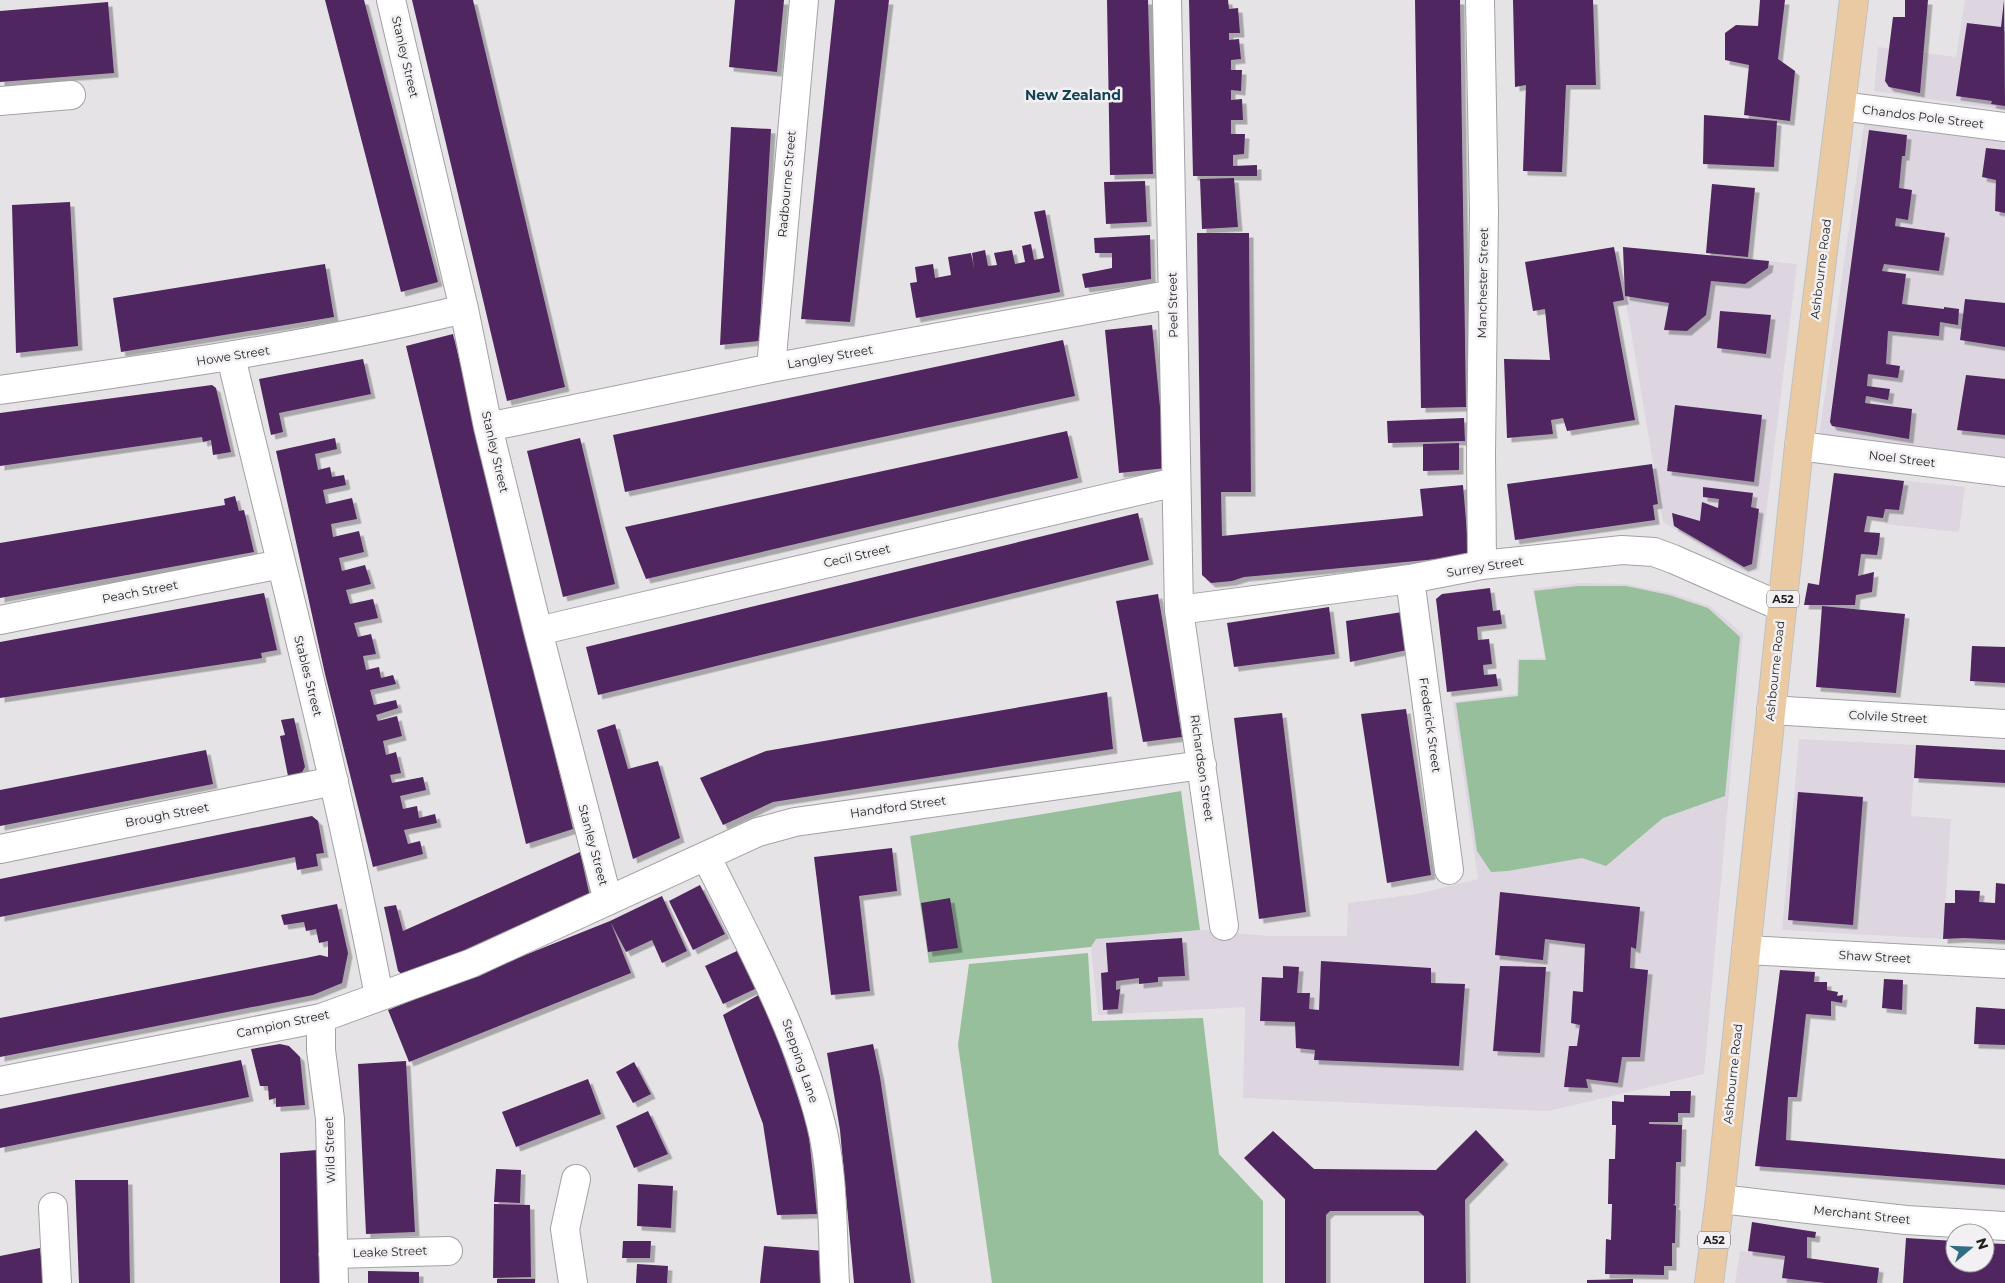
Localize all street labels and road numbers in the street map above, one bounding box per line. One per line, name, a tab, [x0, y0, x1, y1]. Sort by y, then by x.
street label: Stanley Street	[389, 15, 422, 99]
street label: Chandos Pole Street	[1861, 102, 1985, 131]
street label: Radbourne Street	[774, 130, 799, 238]
street label: Ashbourne Road	[1807, 218, 1834, 320]
street label: Manchester Street	[1474, 227, 1491, 338]
street label: Peel Street	[1164, 272, 1181, 338]
street label: Howe Street	[195, 342, 271, 369]
street label: Langley Street	[786, 342, 874, 371]
street label: Stanley Street	[479, 410, 512, 494]
street label: Noel Street	[1868, 447, 1936, 470]
street label: Cecil Street	[822, 541, 892, 570]
street label: Surrey Street	[1445, 553, 1525, 580]
street label: Peach Street	[101, 577, 179, 606]
road number: A52	[1767, 590, 1799, 608]
street label: Ashbourne Road	[1762, 620, 1787, 722]
street label: Stables Street	[291, 634, 326, 718]
street label: Frederick Street	[1416, 676, 1445, 774]
street label: Colvile Street	[1848, 707, 1928, 726]
street label: Richardson Street	[1188, 714, 1217, 822]
street label: Handford Street	[849, 792, 947, 821]
street label: Brough Street	[124, 799, 210, 830]
street label: Stanley Street	[575, 803, 612, 887]
street label: Shaw Street	[1838, 947, 1912, 966]
street label: Campion Street	[235, 1006, 331, 1041]
street label: Stepping Lane	[779, 1017, 822, 1105]
street label: Ashbourne Road	[1720, 1023, 1745, 1125]
street label: Wild Street	[321, 1116, 338, 1184]
street label: Merchant Street	[1813, 1202, 1912, 1227]
road number: A52	[1698, 1232, 1730, 1248]
street label: Leake Street	[352, 1243, 428, 1260]

